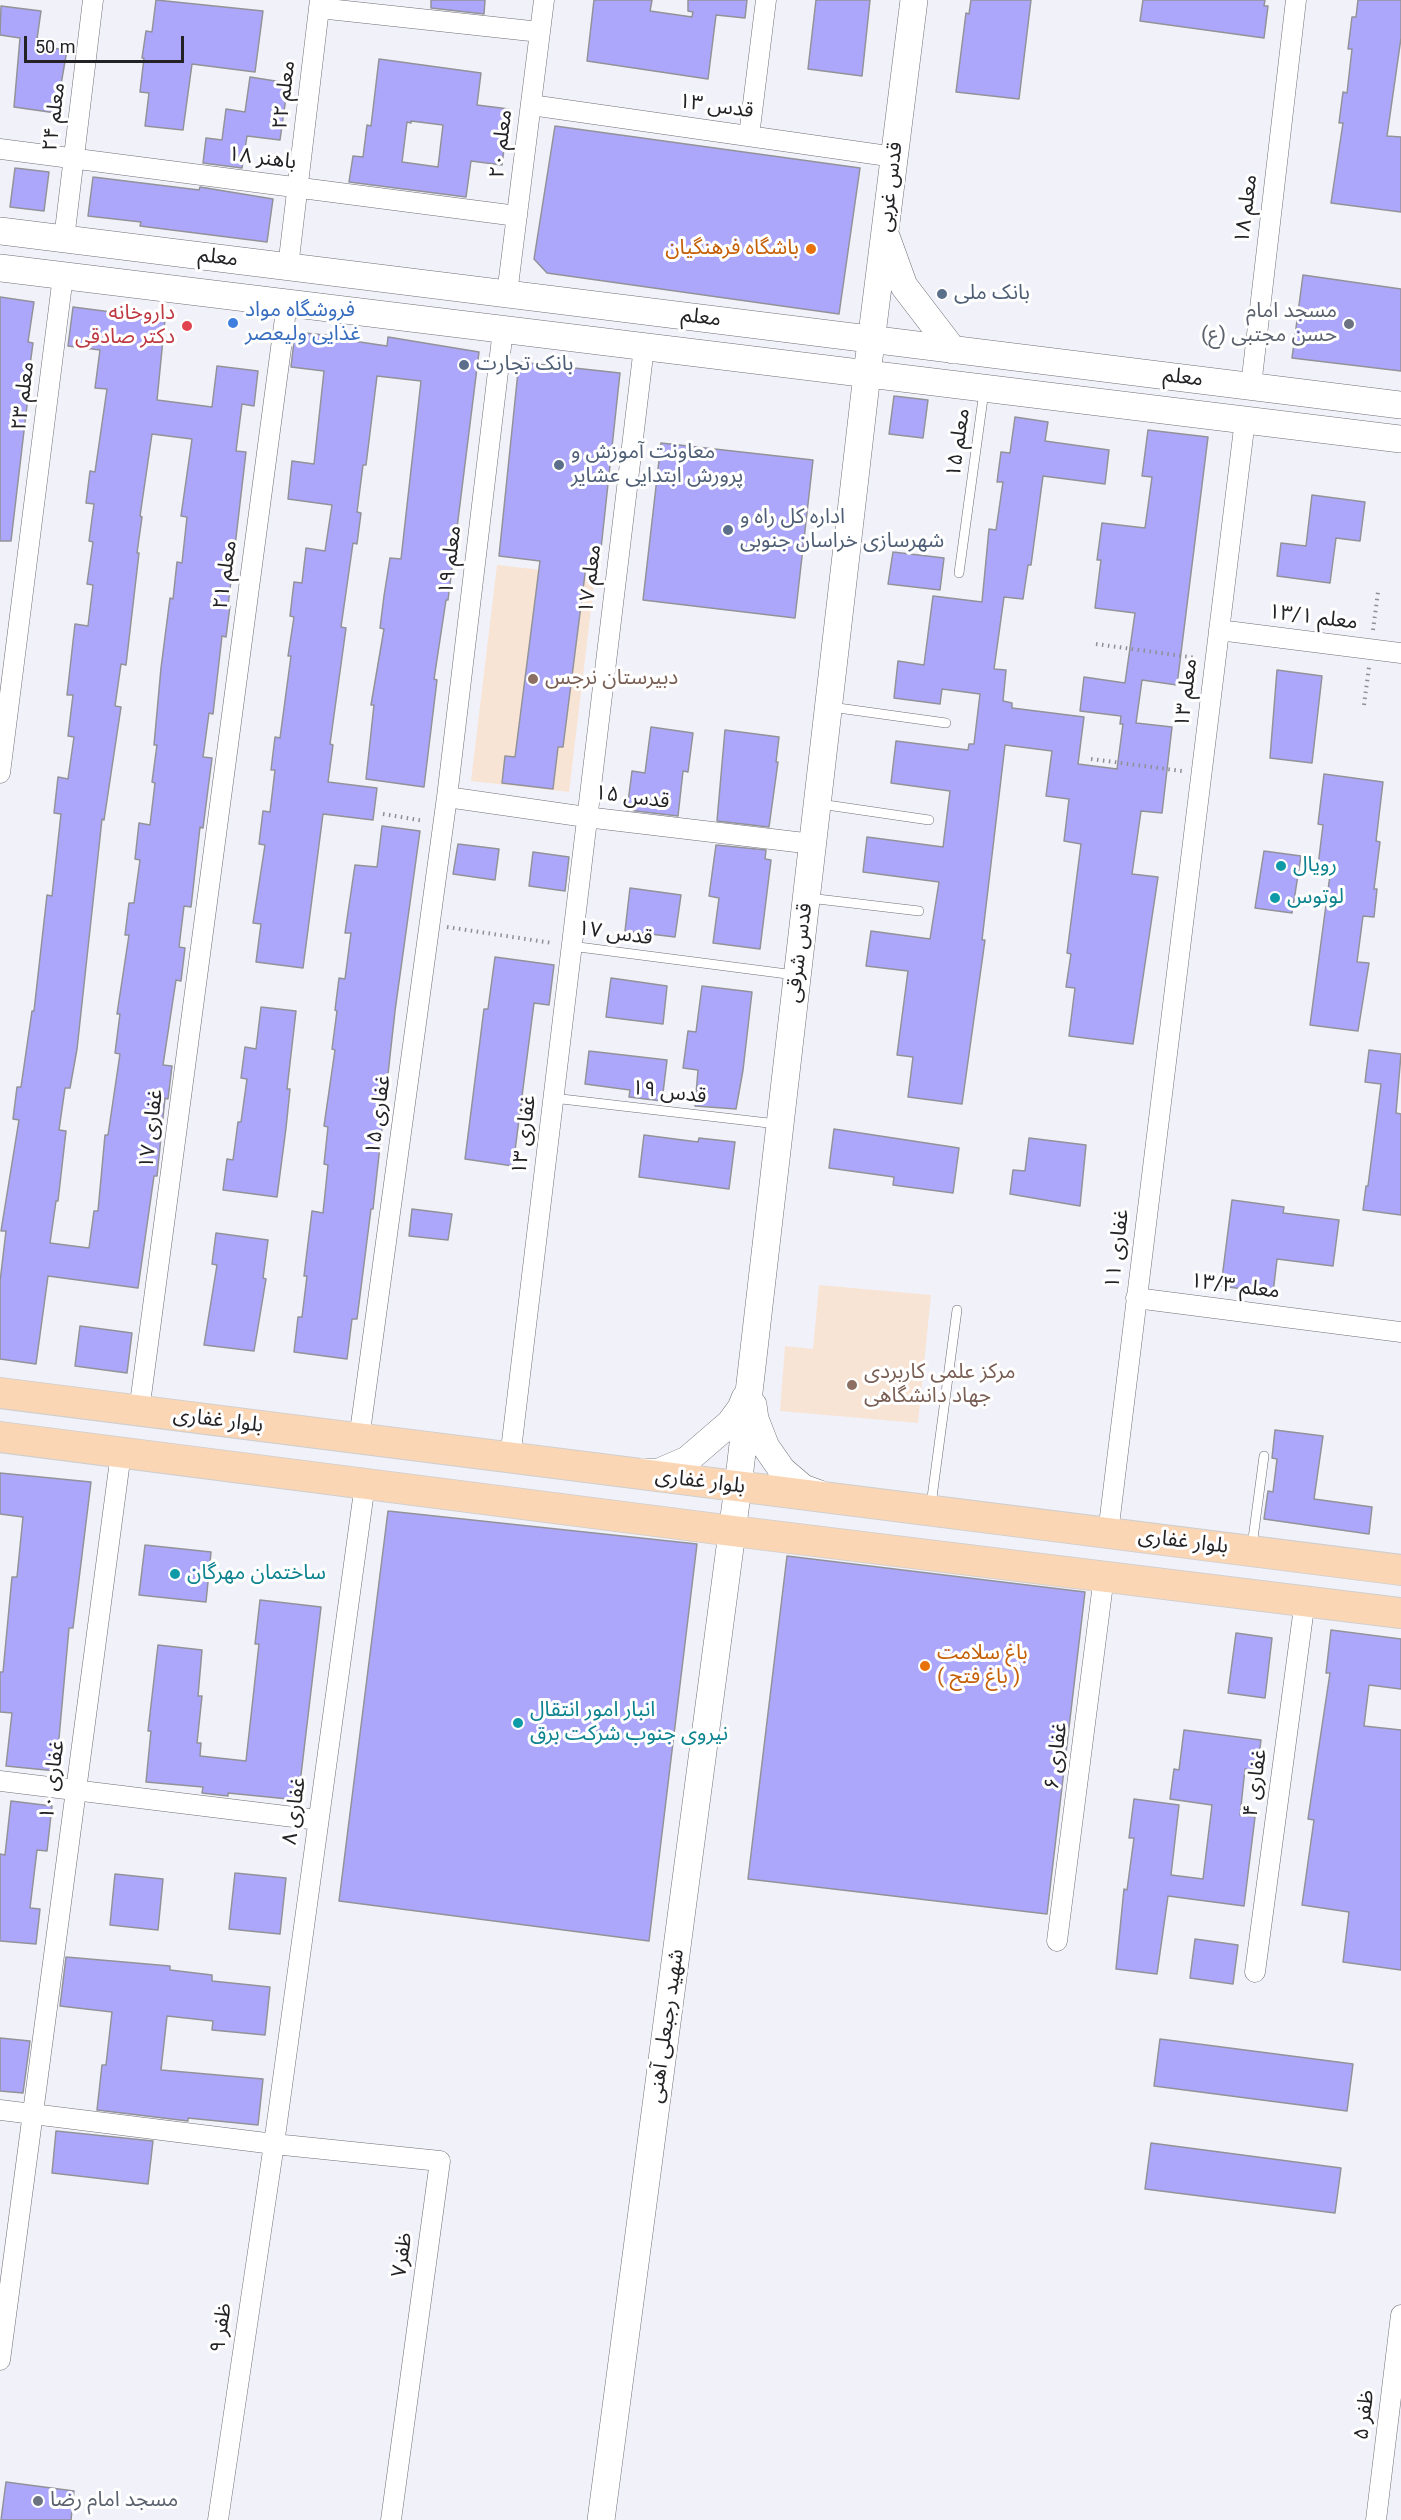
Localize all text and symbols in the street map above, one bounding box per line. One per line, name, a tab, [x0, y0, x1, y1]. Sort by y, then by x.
scale bar	[27, 24, 188, 62]
text: 50 m	[35, 36, 75, 57]
street label: معلم ۲۲	[268, 59, 302, 131]
street label: معلم ۲۴	[38, 81, 72, 153]
street label: قدس ۱۳	[677, 89, 755, 125]
street label: معلم ۲۰	[485, 108, 519, 180]
street label: قدس غربی	[873, 141, 909, 233]
street label: باهنر ۱۸	[226, 142, 298, 176]
street label: معلم ۱۸	[1230, 173, 1264, 245]
place label: باشگاه فرهنگیان	[665, 236, 799, 262]
marker: باشگاه فرهنگیان	[804, 242, 818, 256]
street label: معلم	[197, 243, 239, 273]
place label: بانک ملی	[954, 281, 1030, 307]
marker: بانک ملی	[935, 287, 949, 301]
place label: فروشگاه مواد غذایی ولیعصر	[245, 298, 361, 348]
place label: مسجد امام حسن مجتبی (ع)	[1201, 299, 1337, 349]
place label: داروخانه دکتر صادقی	[75, 301, 175, 351]
street label: معلم	[680, 303, 722, 333]
marker: فروشگاه مواد غذایی ولیعصر	[226, 316, 240, 330]
marker: مسجد امام حسن مجتبی (ع)	[1342, 317, 1356, 331]
marker: داروخانه دکتر صادقی	[180, 319, 194, 333]
place label: بانک تجارت	[476, 352, 573, 378]
marker: بانک تجارت	[457, 358, 471, 372]
street label: معلم ۲۳	[7, 360, 41, 432]
street label: معلم	[1162, 363, 1204, 393]
street label: معلم ۱۵	[942, 407, 976, 479]
place label: معاونت آموزش و پرورش ابتدایی عشایر	[571, 440, 743, 490]
marker: معاونت آموزش و پرورش ابتدایی عشایر	[552, 458, 566, 472]
place label: اداره کل راه و شهرسازی خراسان جنوبی	[740, 505, 944, 555]
marker: اداره کل راه و شهرسازی خراسان جنوبی	[721, 523, 735, 537]
street label: معلم ۱۹	[434, 524, 468, 596]
street label: معلم ۲۱	[209, 539, 243, 611]
street label: معلم ۱۷	[574, 543, 608, 615]
street label: معلم ۱۳/۱	[1267, 600, 1359, 636]
street label: معلم ۱۳	[1170, 657, 1204, 729]
place label: دبیرستان نرجس	[545, 666, 678, 692]
marker: دبیرستان نرجس	[526, 672, 540, 686]
street label: قدس ۱۵	[593, 781, 671, 815]
place label: رویال	[1293, 853, 1337, 879]
marker: رویال	[1274, 859, 1288, 873]
place label: لوتوس	[1287, 885, 1344, 911]
marker: لوتوس	[1268, 891, 1282, 905]
street label: قدس شرقی	[781, 902, 819, 1004]
street label: قدس ۱۷	[576, 916, 654, 952]
street label: غفاری ۱۵	[361, 1074, 397, 1156]
street label: قدس ۱۹	[630, 1076, 708, 1110]
street label: غفاری ۱۷	[135, 1088, 169, 1170]
street label: غفاری ۱۳	[508, 1094, 542, 1176]
street label: غفاری ۱۱	[1101, 1208, 1135, 1290]
street label: معلم ۱۳/۳	[1189, 1269, 1281, 1305]
place label: مرکز علمی کاربردی جهاد دانشگاهی	[864, 1360, 1015, 1410]
marker: مرکز علمی کاربردی جهاد دانشگاهی	[845, 1378, 859, 1392]
street label: بلوار غفاری	[172, 1403, 264, 1439]
street label: بلوار غفاری	[654, 1464, 746, 1500]
street label: بلوار غفاری	[1137, 1524, 1229, 1560]
place label: ساختمان مهرگان	[187, 1561, 326, 1587]
marker: ساختمان مهرگان	[168, 1567, 182, 1581]
place label: باغ سلامت ( باغ فتح )	[937, 1641, 1028, 1691]
marker: باغ سلامت ( باغ فتح )	[918, 1659, 932, 1673]
place label: انبار امور انتقال نیروی جنوب شرکت برق	[530, 1698, 728, 1748]
marker: انبار امور انتقال نیروی جنوب شرکت برق	[511, 1716, 525, 1730]
street label: غفاری ۶	[1040, 1721, 1074, 1791]
street label: غفاری ۱۰	[35, 1739, 71, 1821]
street label: غفاری ۴	[1239, 1748, 1273, 1818]
street label: غفاری ۸	[278, 1776, 312, 1846]
street label: شهید رجبعلی آهنی	[644, 1947, 690, 2105]
street label: ظفر۷	[387, 2231, 419, 2279]
street label: ظفر ۹	[206, 2301, 238, 2355]
street label: ظفر ۵	[1349, 2389, 1381, 2441]
place label: مسجد امام رضا	[50, 2488, 178, 2514]
marker: مسجد امام رضا	[31, 2494, 45, 2508]

